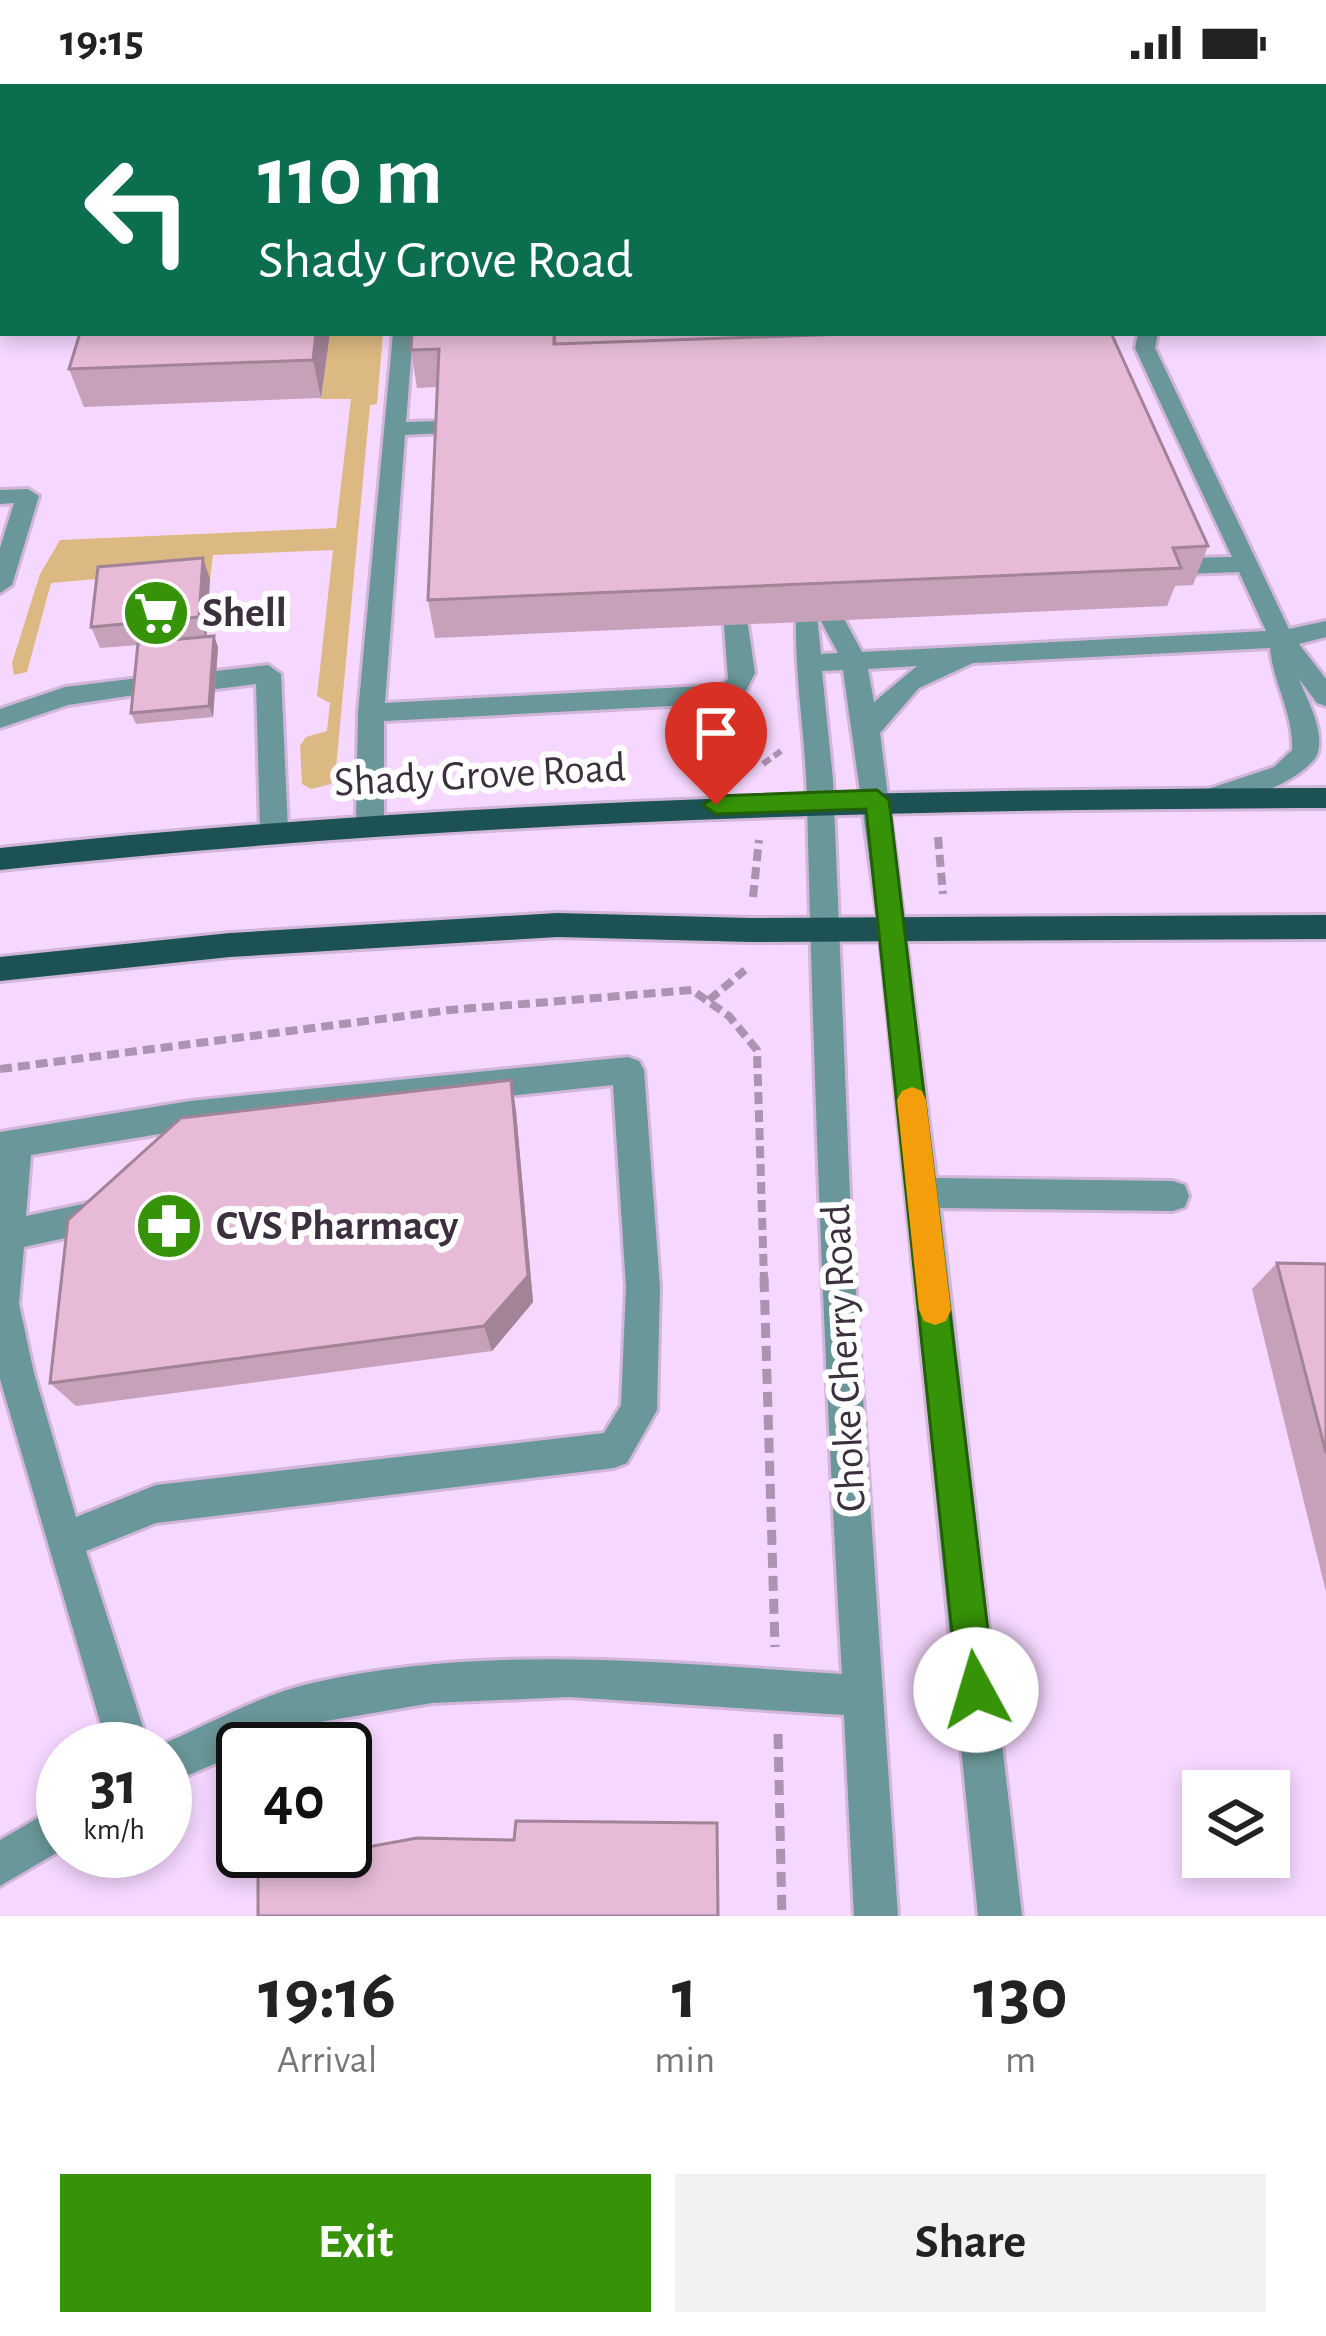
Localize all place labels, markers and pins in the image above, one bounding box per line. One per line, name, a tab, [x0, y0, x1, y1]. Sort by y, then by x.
supermarket icon: Shell	[121, 578, 191, 648]
place label: Shell	[202, 592, 287, 634]
pin	[665, 682, 767, 805]
pharmacy icon: CVS Pharmacy	[134, 1191, 204, 1261]
place label: CVS Pharmacy	[216, 1205, 459, 1247]

